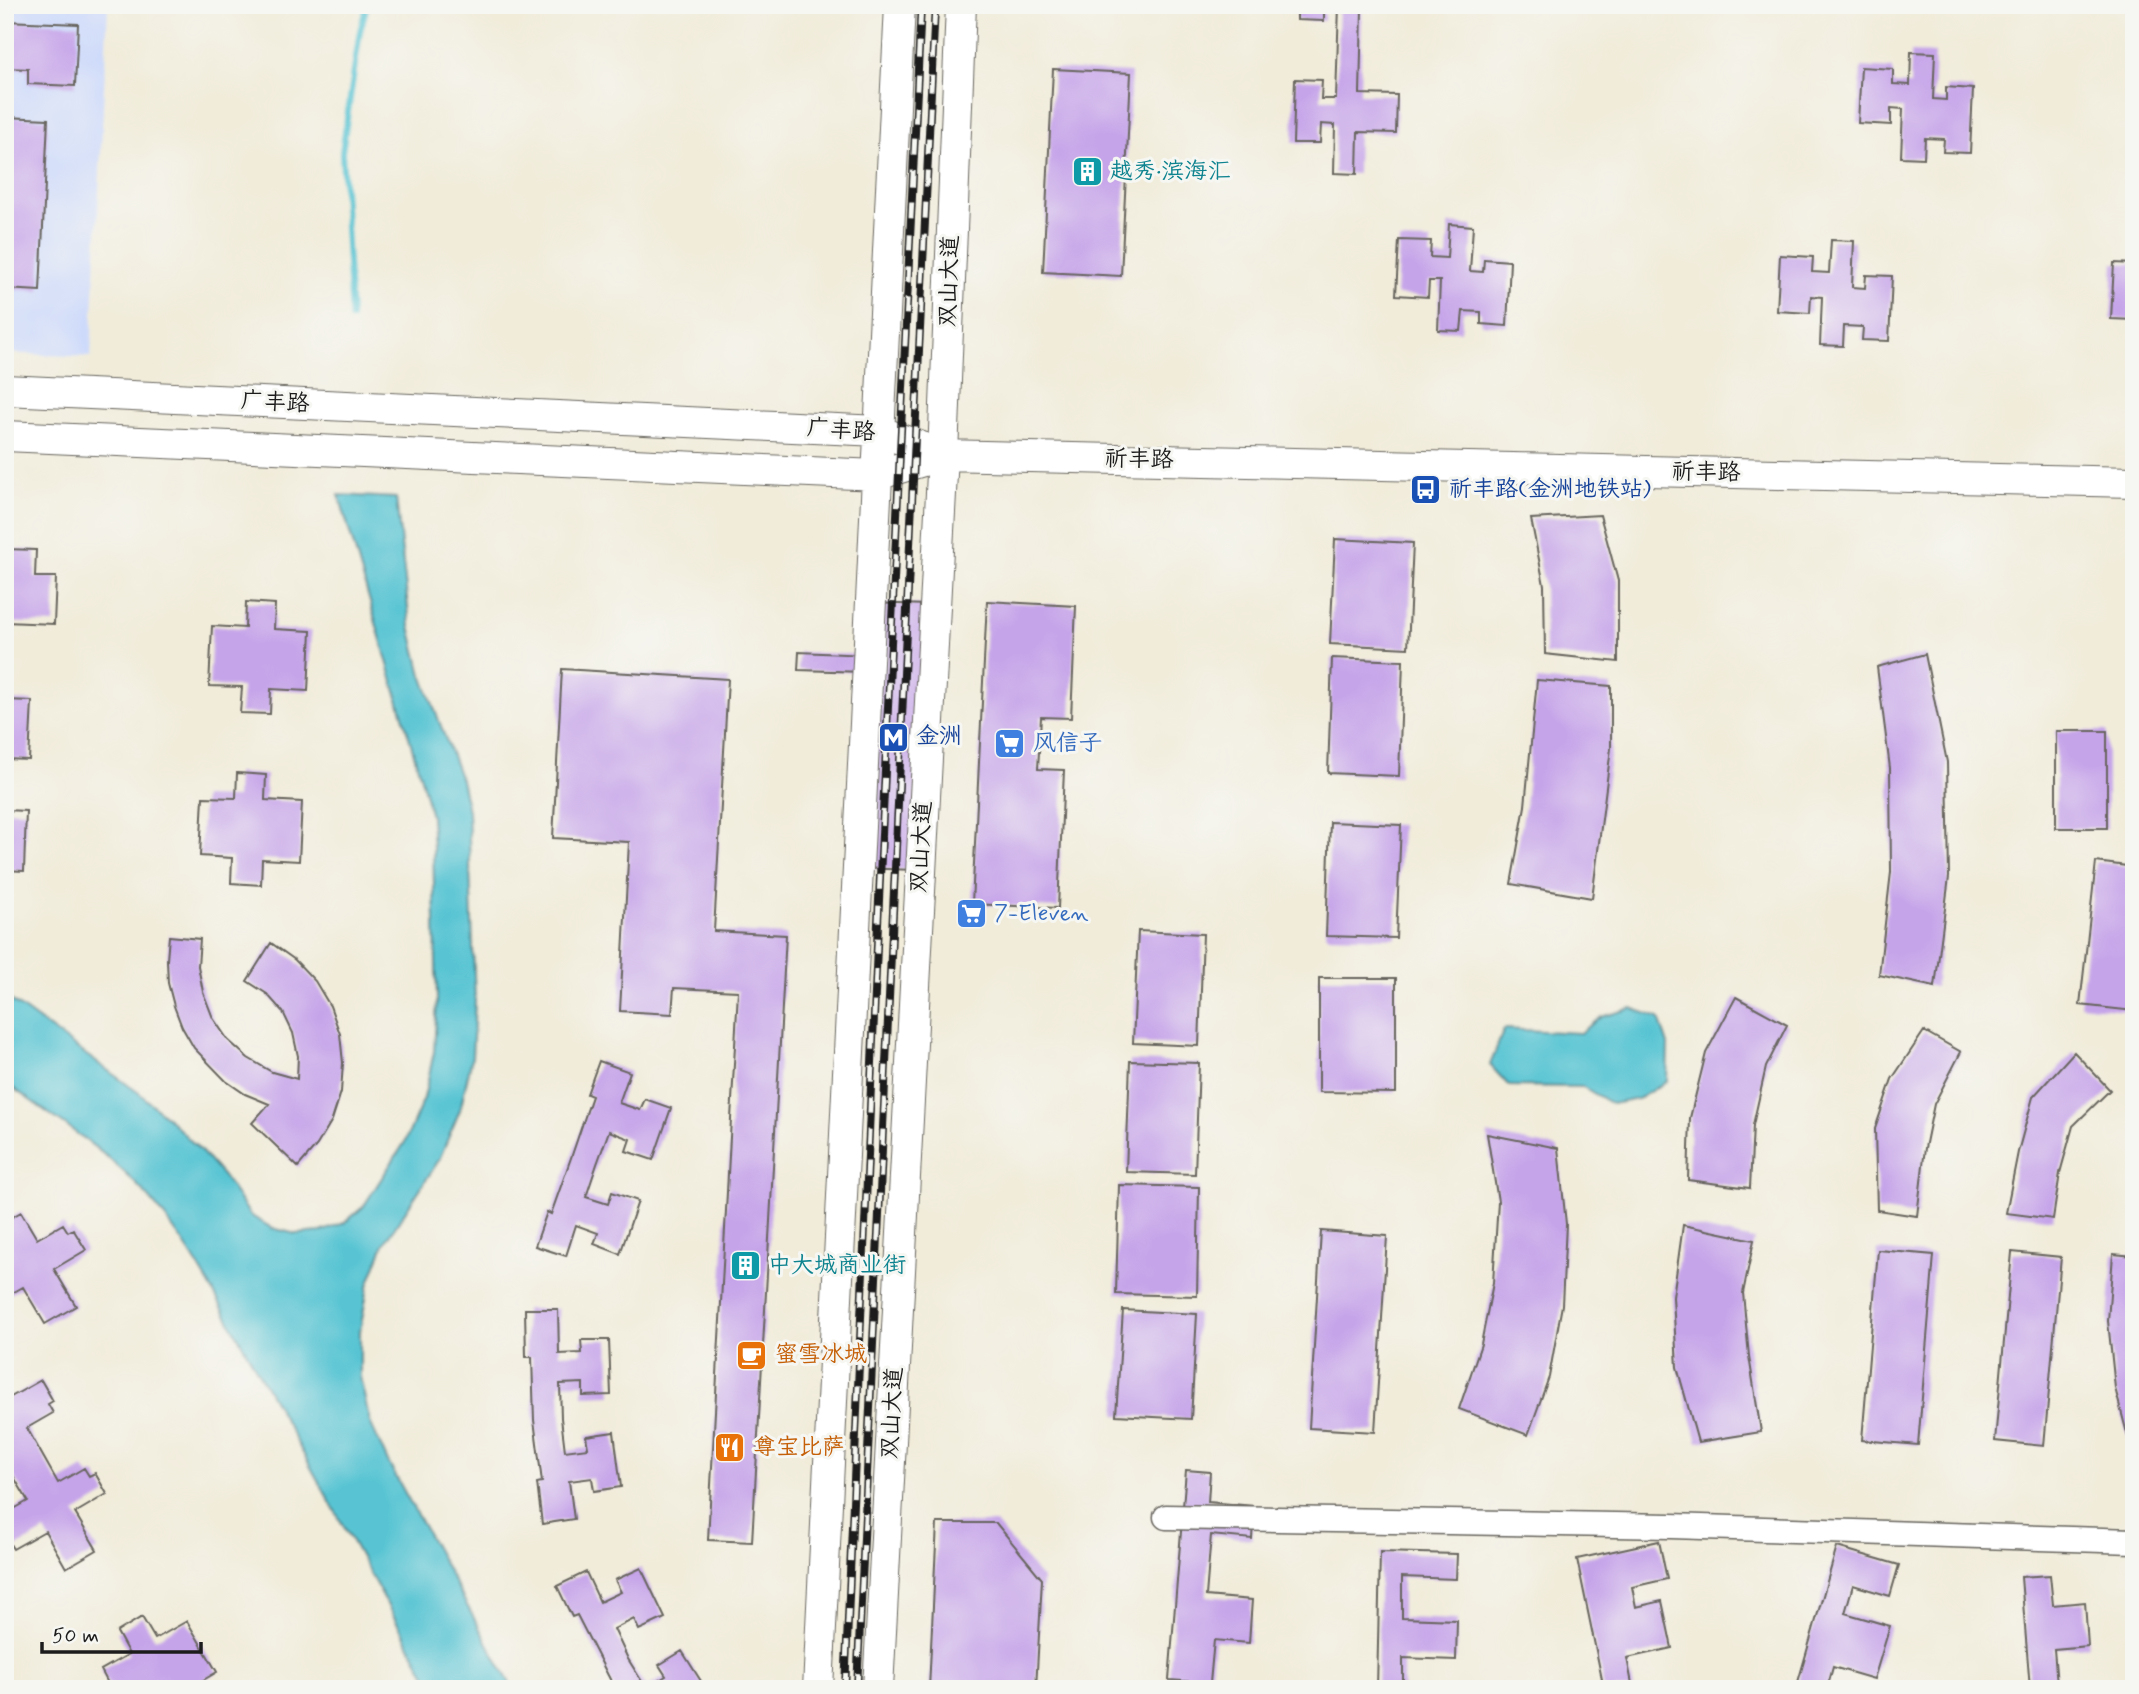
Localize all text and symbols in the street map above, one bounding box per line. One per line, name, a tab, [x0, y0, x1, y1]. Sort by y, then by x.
building icon: 越秀·滨海汇	[1070, 155, 1104, 189]
place label: 越秀·滨海汇	[1110, 157, 1230, 187]
street label: 双山大道	[933, 235, 967, 327]
street label: 广丰路	[240, 386, 310, 420]
street label: 广丰路	[806, 414, 876, 448]
street label: 祈丰路	[1104, 444, 1174, 476]
street label: 祈丰路	[1671, 457, 1741, 489]
bus stop icon: 祈丰路(金洲地铁站)	[1409, 473, 1443, 507]
place label: 祈丰路(金洲地铁站)	[1449, 475, 1651, 505]
metro station icon: 金洲	[876, 720, 910, 754]
place label: 金洲	[916, 722, 962, 752]
supermarket icon: 风信子	[993, 727, 1027, 761]
place label: 风信子	[1033, 729, 1102, 759]
street label: 双山大道	[905, 800, 939, 894]
supermarket icon: 7-Eleven	[954, 897, 988, 931]
place label: 7-Eleven	[994, 899, 1089, 929]
building icon: 中大城商业街	[728, 1249, 762, 1283]
place label: 中大城商业街	[768, 1251, 906, 1281]
cafe icon: 蜜雪冰城	[735, 1338, 769, 1372]
place label: 蜜雪冰城	[775, 1340, 867, 1370]
street label: 双山大道	[876, 1366, 910, 1460]
restaurant icon: 尊宝比萨	[713, 1431, 747, 1465]
place label: 尊宝比萨	[753, 1433, 845, 1463]
scale bar	[42, 1610, 201, 1654]
text: 50 m	[52, 1622, 99, 1650]

